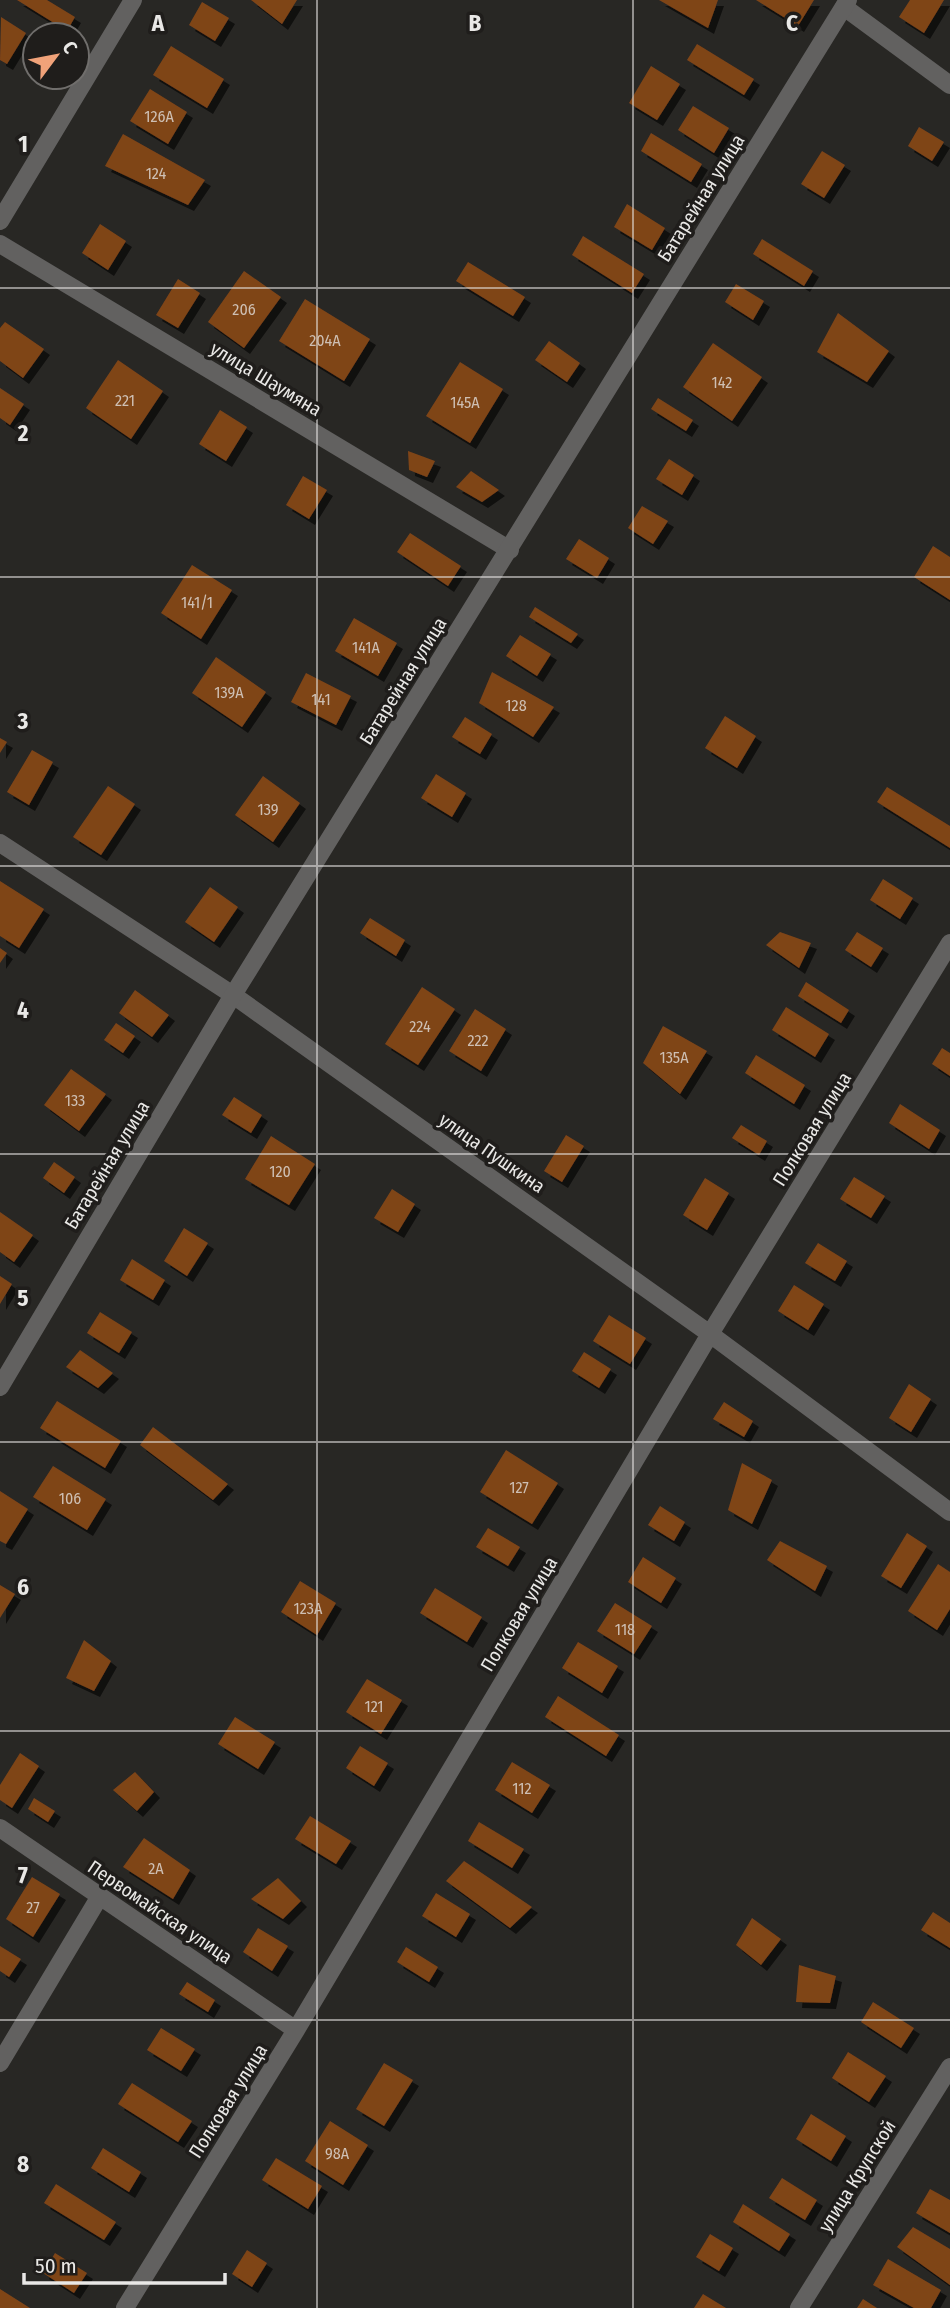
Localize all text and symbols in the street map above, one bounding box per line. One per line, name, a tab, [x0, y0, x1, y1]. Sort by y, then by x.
text: A	[151, 9, 165, 37]
text: B	[469, 9, 482, 37]
text: C	[786, 9, 798, 37]
north arrow	[21, 21, 91, 91]
text: С	[58, 37, 82, 58]
house number: 126А	[144, 107, 174, 126]
text: 1	[18, 130, 28, 158]
street label: Батарейная улица	[653, 130, 749, 266]
house number: 124	[146, 164, 167, 183]
house number: 206	[232, 300, 256, 319]
house number: 204А	[309, 331, 341, 350]
street label: улица Шаумяна	[206, 337, 326, 421]
house number: 142	[712, 373, 732, 392]
house number: 221	[115, 391, 135, 410]
house number: 145А	[450, 393, 480, 412]
text: 2	[17, 419, 29, 447]
house number: 141/1	[181, 593, 213, 612]
street label: Батарейная улица	[355, 613, 451, 749]
house number: 141А	[352, 638, 380, 657]
house number: 139А	[214, 683, 244, 702]
house number: 141	[311, 690, 331, 709]
house number: 128	[505, 696, 527, 715]
text: 3	[17, 707, 29, 735]
house number: 139	[257, 800, 279, 819]
text: 4	[17, 996, 29, 1024]
house number: 224	[409, 1017, 431, 1036]
house number: 222	[467, 1031, 489, 1050]
house number: 135А	[659, 1048, 689, 1067]
street label: Полковая улица	[768, 1068, 856, 1190]
house number: 133	[65, 1091, 85, 1110]
street label: Батарейная улица	[60, 1097, 154, 1233]
street label: улица Пушкина	[435, 1108, 549, 1198]
house number: 120	[269, 1162, 291, 1181]
text: 5	[17, 1284, 29, 1312]
house number: 127	[509, 1478, 529, 1497]
house number: 106	[59, 1489, 81, 1508]
street label: Полковая улица	[476, 1552, 562, 1676]
text: 6	[17, 1573, 29, 1601]
house number: 123А	[294, 1599, 323, 1618]
house number: 118	[615, 1620, 635, 1639]
house number: 121	[364, 1697, 384, 1716]
house number: 112	[512, 1779, 532, 1798]
street label: Первомайская улица	[83, 1855, 237, 1969]
house number: 2А	[148, 1859, 164, 1878]
text: 7	[18, 1861, 28, 1889]
house number: 27	[26, 1898, 40, 1917]
street label: Полковая улица	[184, 2040, 272, 2162]
street label: улица Крупской	[813, 2116, 901, 2236]
house number: 98А	[325, 2144, 350, 2163]
text: 8	[17, 2150, 29, 2178]
scale bar	[24, 2242, 226, 2286]
text: 50 m	[35, 2253, 77, 2279]

